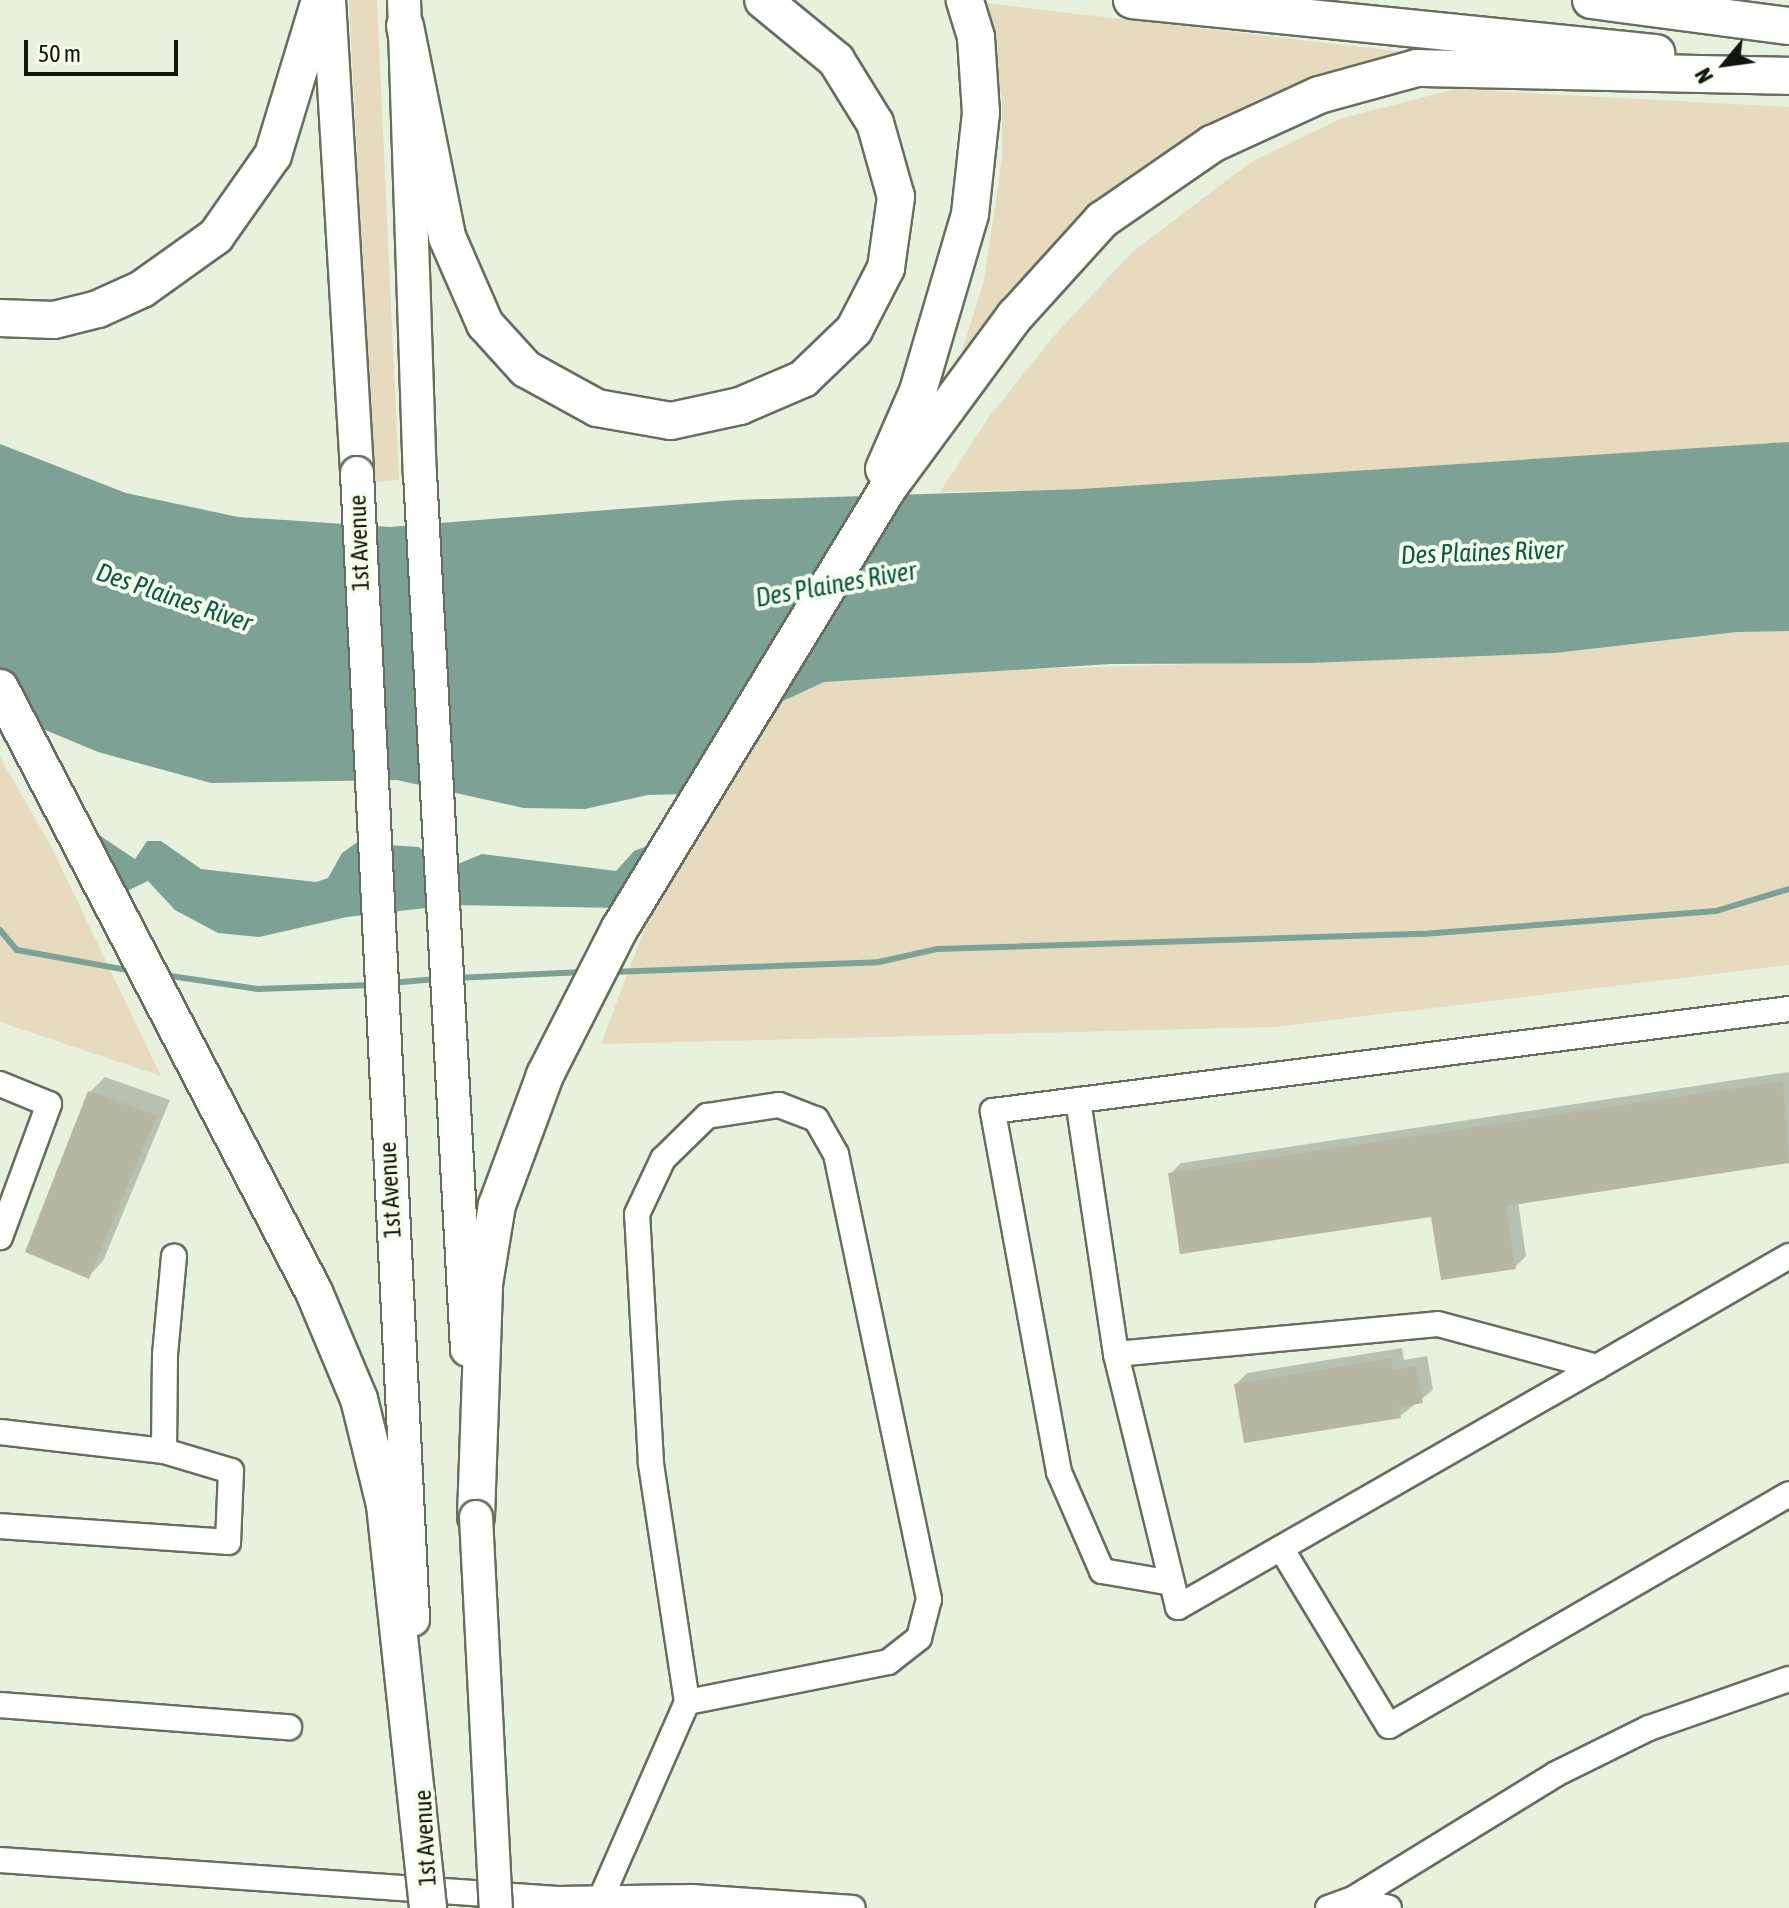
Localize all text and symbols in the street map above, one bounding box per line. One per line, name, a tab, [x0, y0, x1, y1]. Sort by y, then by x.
scale bar	[28, 24, 182, 74]
north arrow	[1685, 24, 1765, 104]
text: 50 m	[38, 40, 81, 67]
text: N	[1689, 64, 1719, 88]
street label: 1st Avenue	[343, 494, 375, 592]
water label: Des Plaines River	[1400, 535, 1564, 571]
water label: Des Plaines River	[753, 556, 919, 614]
water label: Des Plaines River	[92, 557, 256, 639]
street label: 1st Avenue	[373, 1141, 407, 1239]
street label: 1st Avenue	[408, 1789, 442, 1887]

